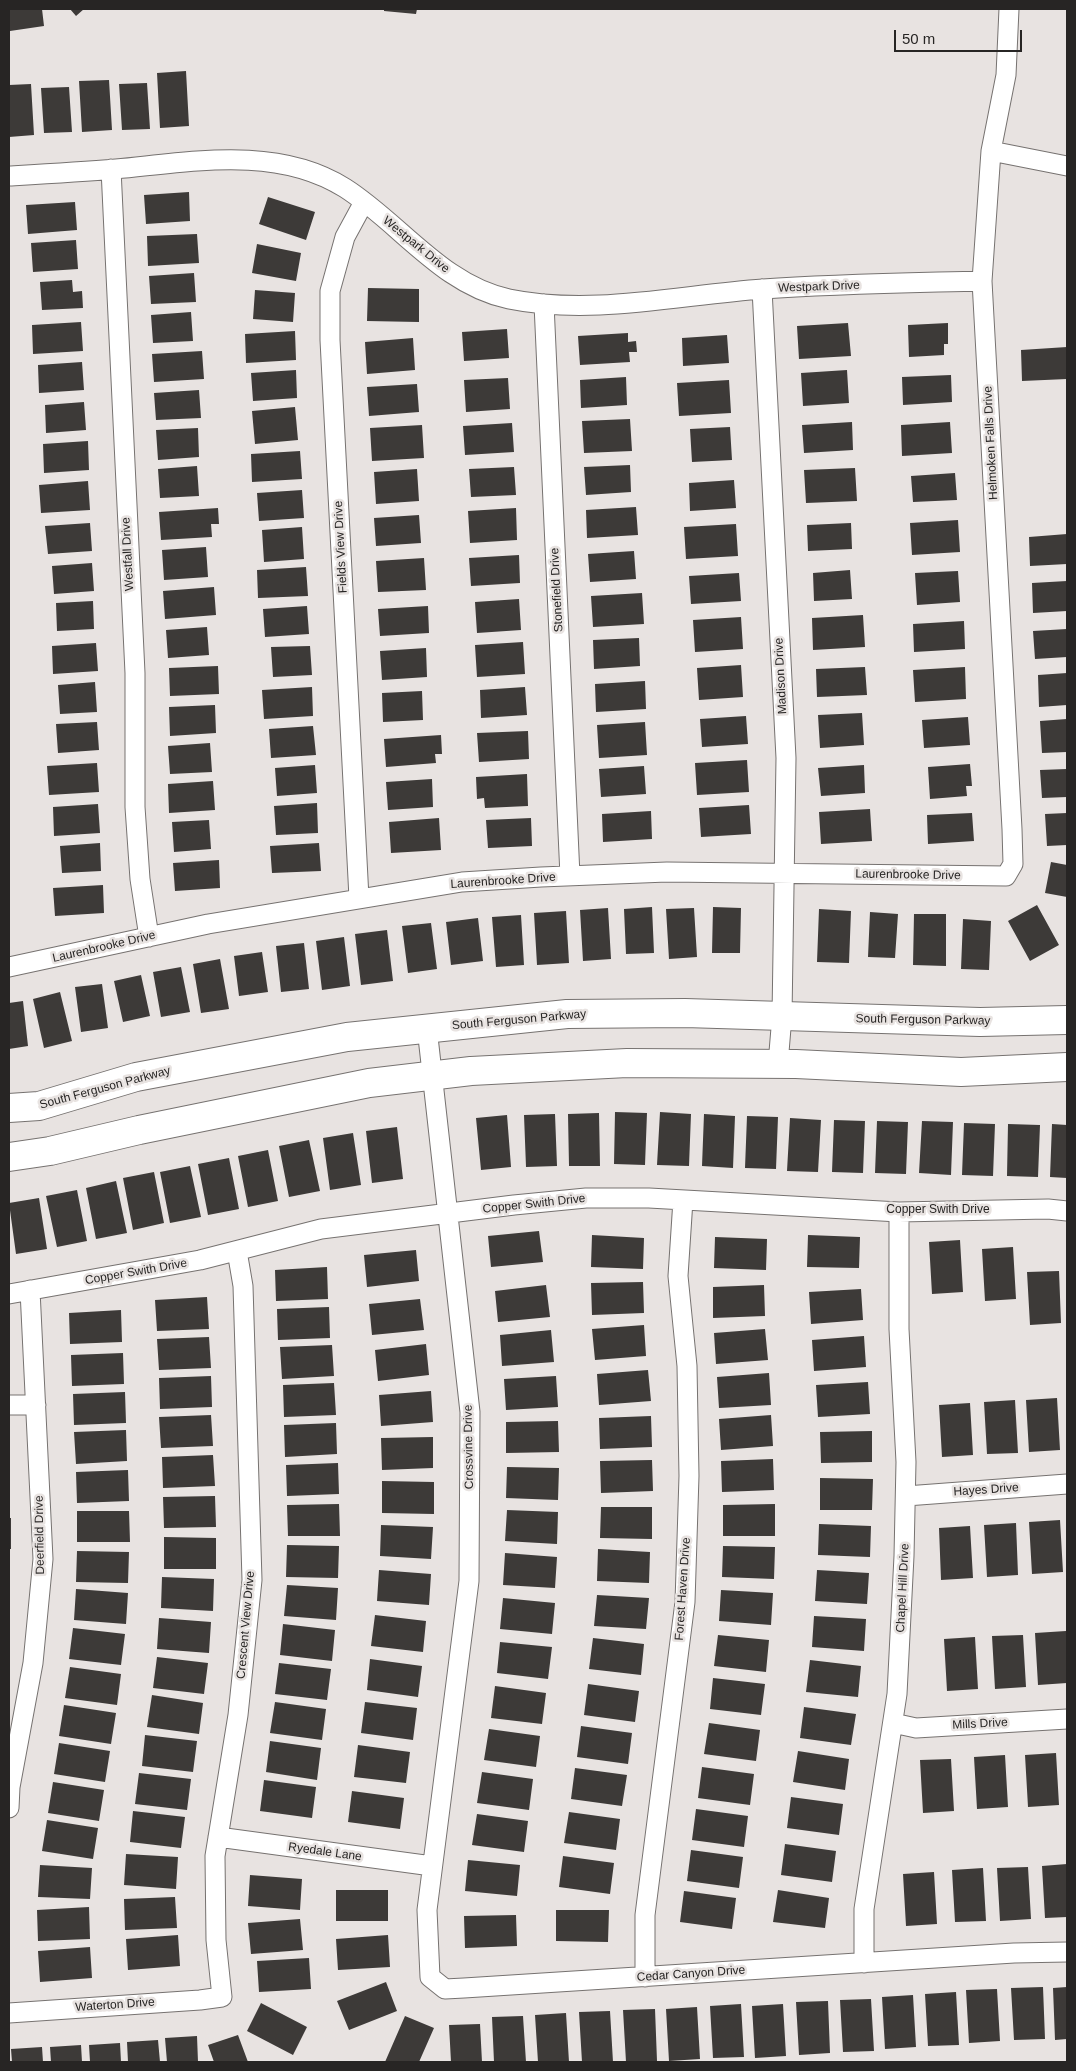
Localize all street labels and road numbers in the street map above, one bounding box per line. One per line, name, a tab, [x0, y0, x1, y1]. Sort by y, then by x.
street label: Westpark Drive	[380, 214, 452, 276]
street label: Westpark Drive	[778, 278, 860, 296]
street label: Helmoken Falls Drive	[981, 386, 1001, 500]
street label: Fields View Drive	[331, 500, 351, 594]
street label: Westfall Drive	[119, 517, 137, 591]
street label: Stonefield Drive	[548, 547, 566, 633]
street label: Madison Drive	[772, 637, 790, 715]
street label: Laurenbrooke Drive	[855, 867, 961, 883]
street label: Laurenbrooke Drive	[450, 870, 556, 892]
street label: Laurenbrooke Drive	[51, 928, 157, 966]
street label: South Ferguson Parkway	[451, 1007, 587, 1033]
street label: South Ferguson Parkway	[856, 1012, 990, 1028]
street label: South Ferguson Parkway	[38, 1064, 172, 1112]
street label: Copper Swith Drive	[482, 1191, 586, 1217]
street label: Copper Swith Drive	[886, 1203, 990, 1217]
street label: Copper Swith Drive	[84, 1256, 188, 1288]
street label: Crossvine Drive	[461, 1405, 477, 1489]
street label: Hayes Drive	[953, 1481, 1019, 1499]
street label: Deerfield Drive	[32, 1495, 48, 1575]
street label: Forest Haven Drive	[672, 1537, 694, 1641]
street label: Chapel Hill Drive	[893, 1543, 913, 1633]
street label: Crescent View Drive	[234, 1570, 258, 1680]
street label: Mills Drive	[952, 1715, 1008, 1733]
street label: Ryedale Lane	[287, 1840, 363, 1864]
street label: Cedar Canyon Drive	[636, 1963, 746, 1985]
street label: Waterton Drive	[75, 1995, 155, 2015]

